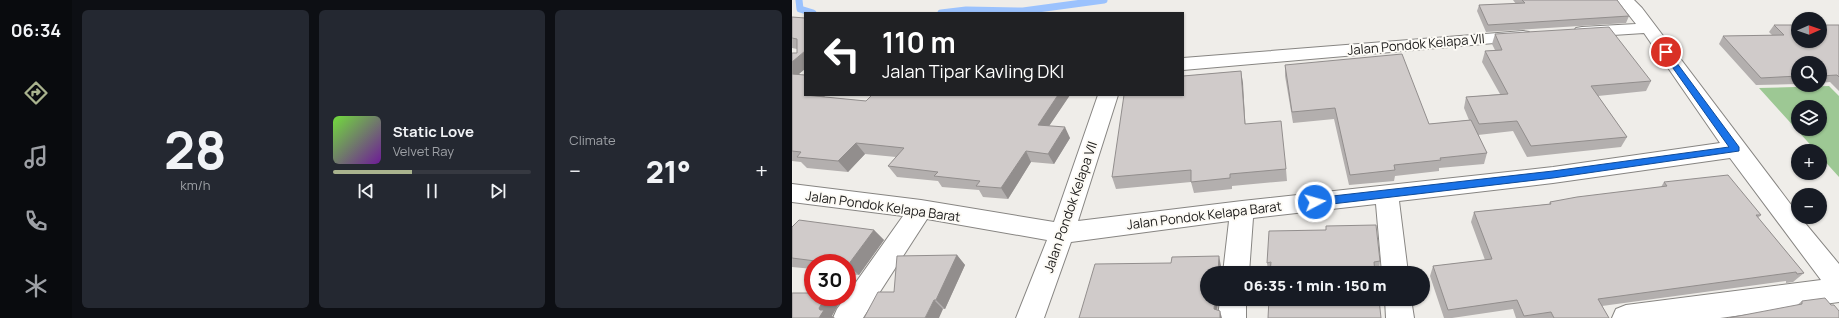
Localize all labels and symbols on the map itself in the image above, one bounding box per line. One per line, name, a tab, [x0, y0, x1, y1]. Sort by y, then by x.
north arrow	[1791, 12, 1827, 48]
street label: Jalan Pondok Kelapa VII	[1347, 29, 1485, 59]
pin	[1649, 35, 1683, 69]
street label: Jalan Pondok Kelapa VII	[1039, 139, 1101, 275]
position arrow	[1294, 181, 1336, 223]
street label: Jalan Pondok Kelapa Barat	[804, 186, 962, 226]
street label: Jalan Pondok Kelapa Barat	[1125, 197, 1283, 233]
speed limit sign: 30	[804, 254, 856, 306]

